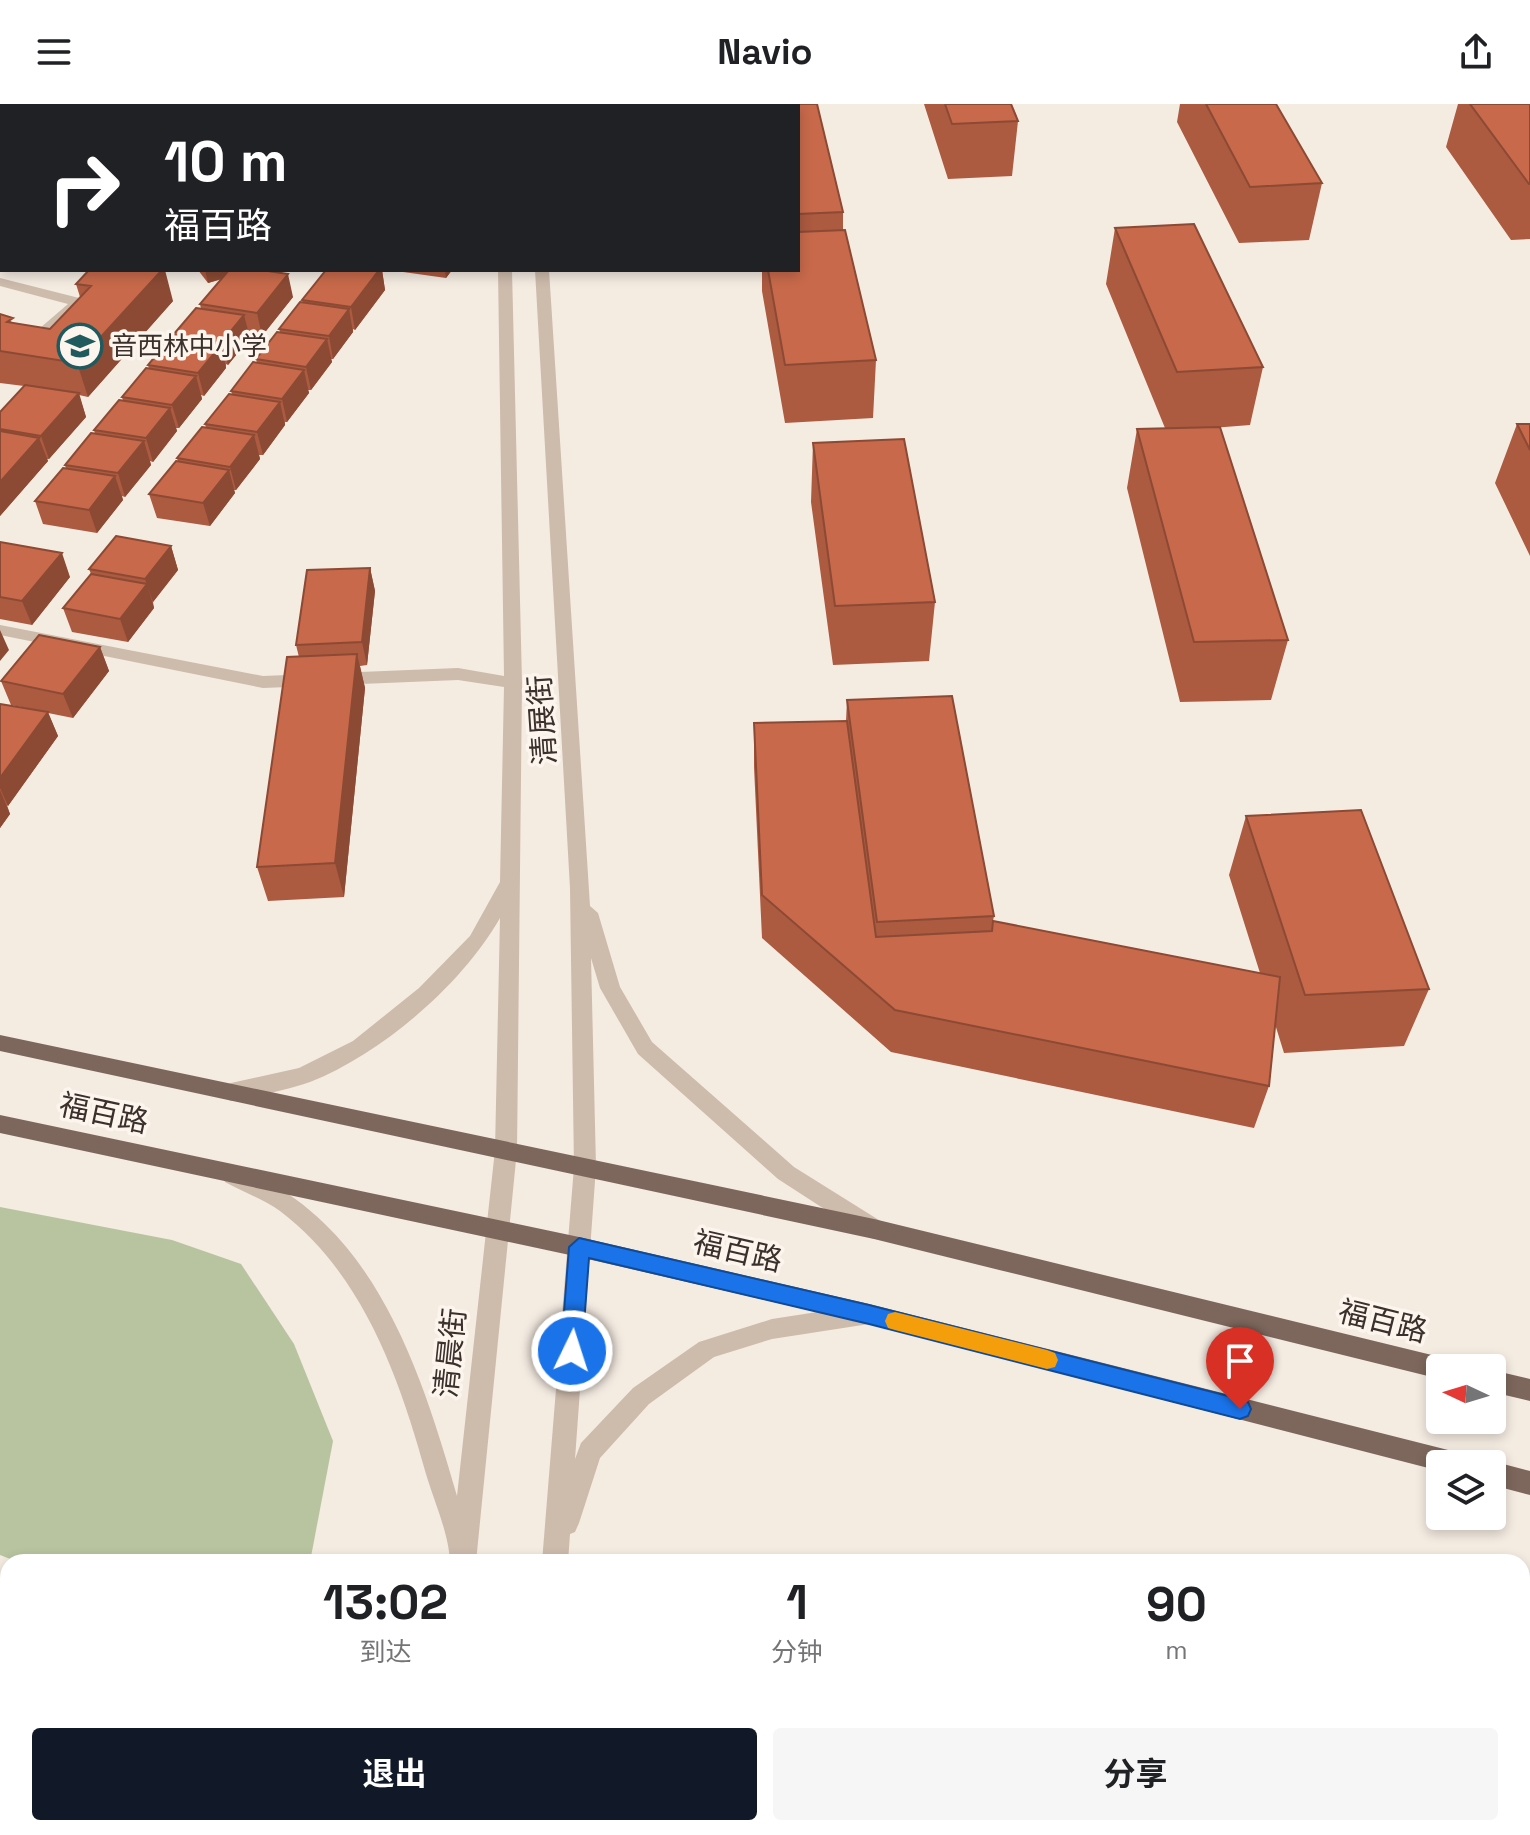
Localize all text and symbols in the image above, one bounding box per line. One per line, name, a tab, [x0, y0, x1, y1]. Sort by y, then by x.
text: Navio	[717, 29, 813, 75]
icon: menu	[32, 30, 76, 74]
icon: share	[1454, 30, 1498, 74]
text: 10 m	[164, 126, 288, 197]
icon: right	[32, 136, 136, 240]
text: 福百路	[164, 203, 272, 249]
school or university icon: 音西林中小学	[56, 322, 104, 370]
place label: 音西林中小学	[111, 329, 267, 363]
street label: 清展街	[519, 674, 565, 766]
street label: 福百路	[56, 1085, 152, 1141]
street label: 福百路	[690, 1222, 786, 1280]
street label: 福百路	[1335, 1291, 1431, 1351]
street label: 清晨街	[426, 1306, 474, 1400]
position arrow	[530, 1309, 614, 1393]
pin	[1206, 1327, 1274, 1409]
icon: arrive	[1218, 1339, 1262, 1383]
north arrow	[1426, 1354, 1506, 1434]
map controls	[1426, 1354, 1506, 1530]
button: layers	[1426, 1450, 1506, 1530]
text: 13:02	[323, 1572, 448, 1633]
text: 1	[786, 1572, 808, 1633]
text: 90	[1146, 1574, 1207, 1635]
text: m	[1165, 1633, 1188, 1667]
text: 到达	[359, 1635, 412, 1669]
text: 分钟	[771, 1635, 823, 1669]
button: 退出	[32, 1728, 757, 1820]
button: 分享	[773, 1728, 1498, 1820]

